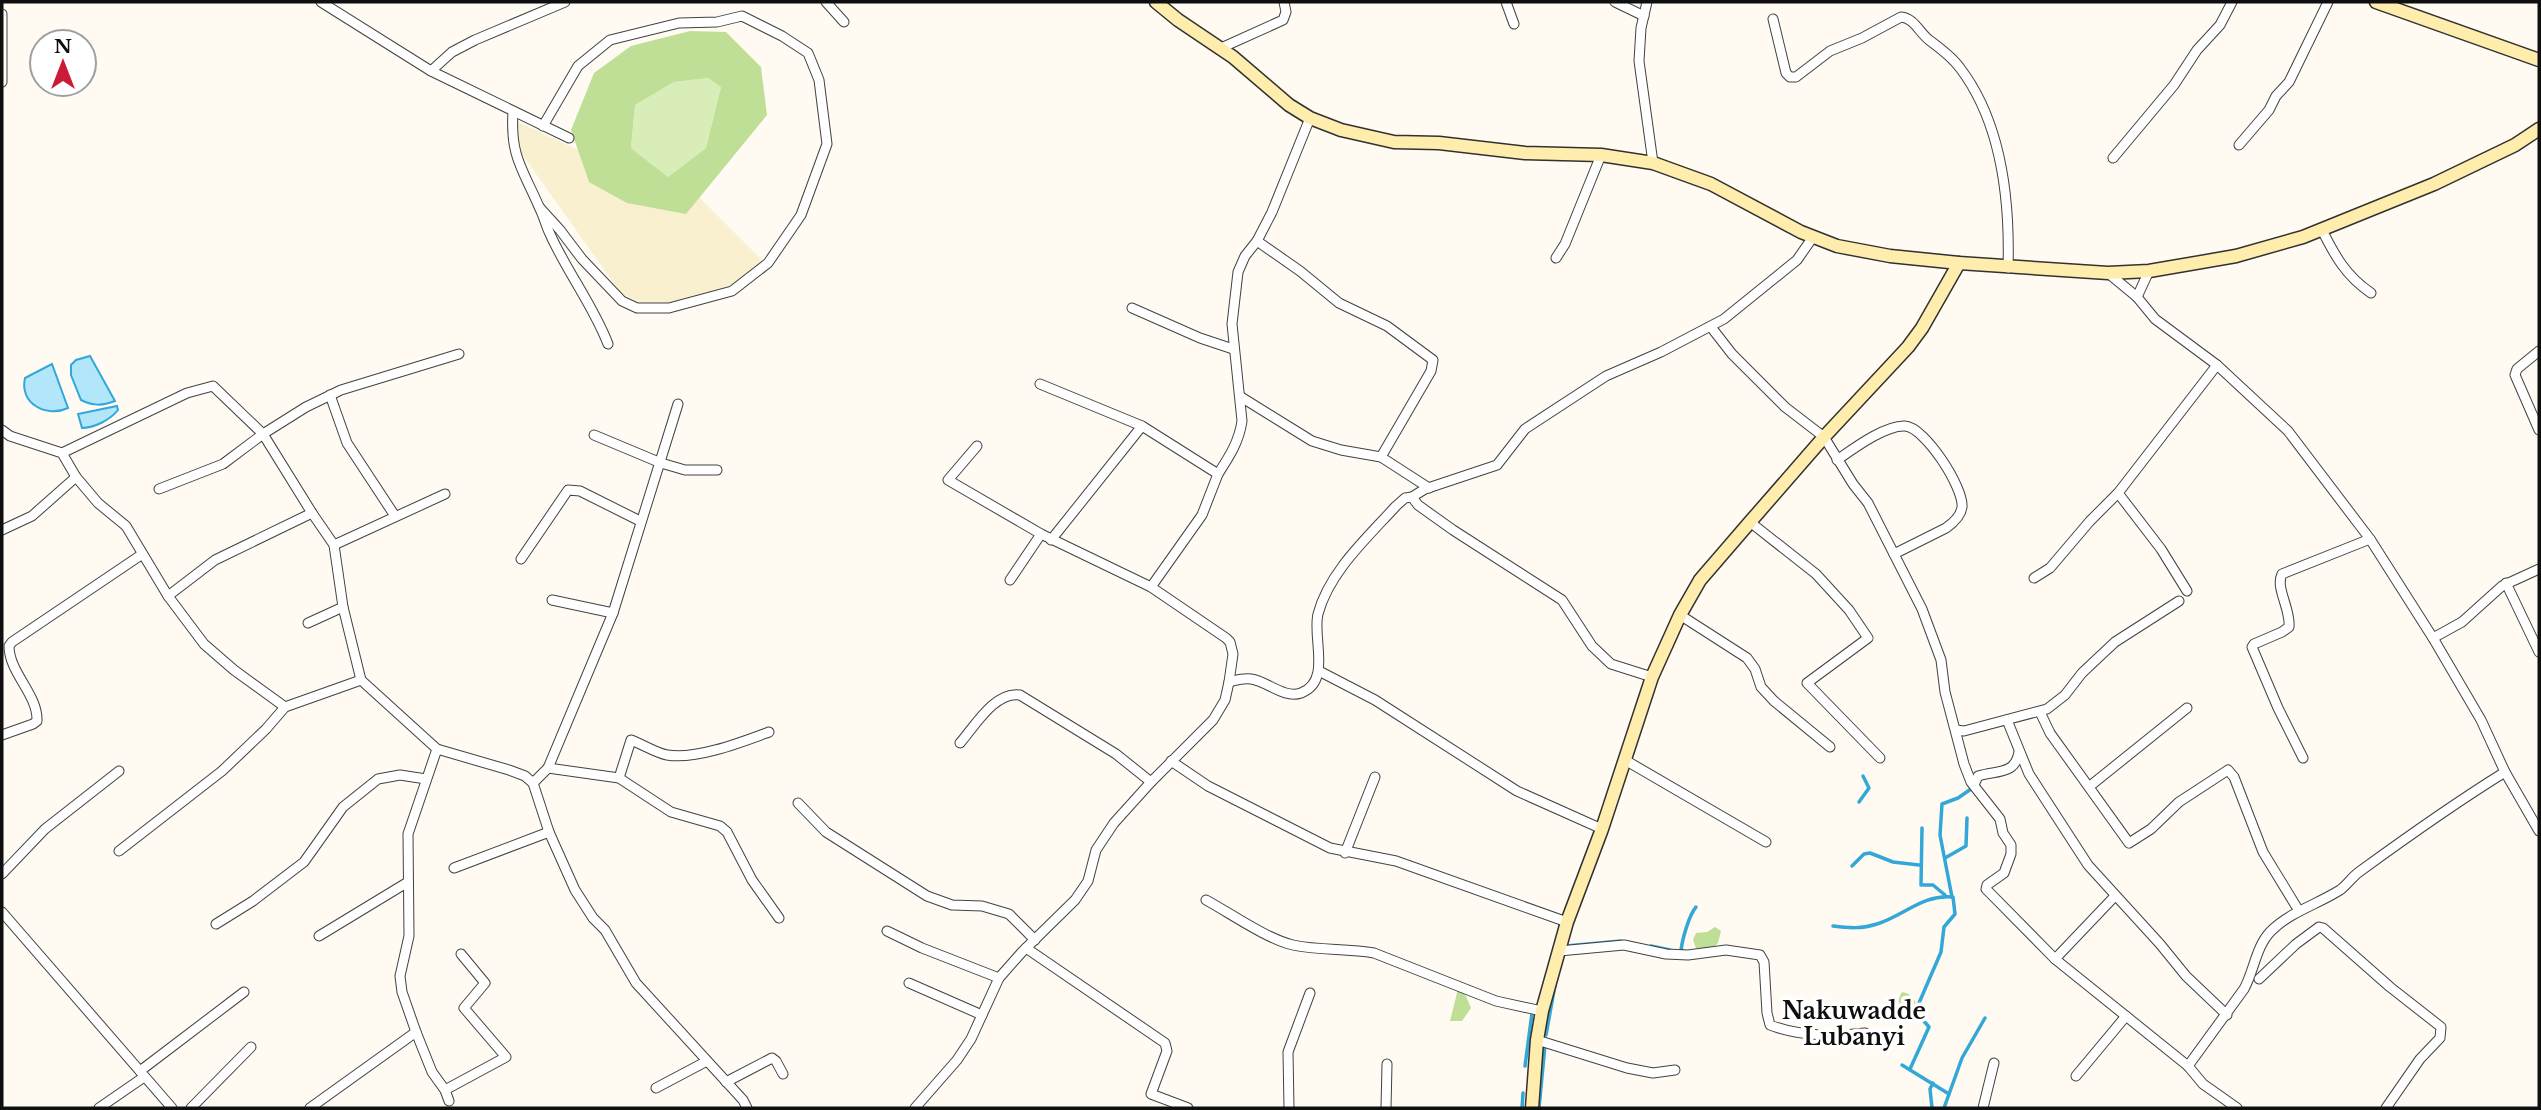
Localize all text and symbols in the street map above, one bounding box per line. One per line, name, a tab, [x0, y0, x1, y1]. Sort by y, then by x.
north arrow	[28, 28, 98, 98]
text: N	[54, 35, 72, 58]
district label: Nakuwadde Lubanyi	[1782, 997, 1926, 1051]

